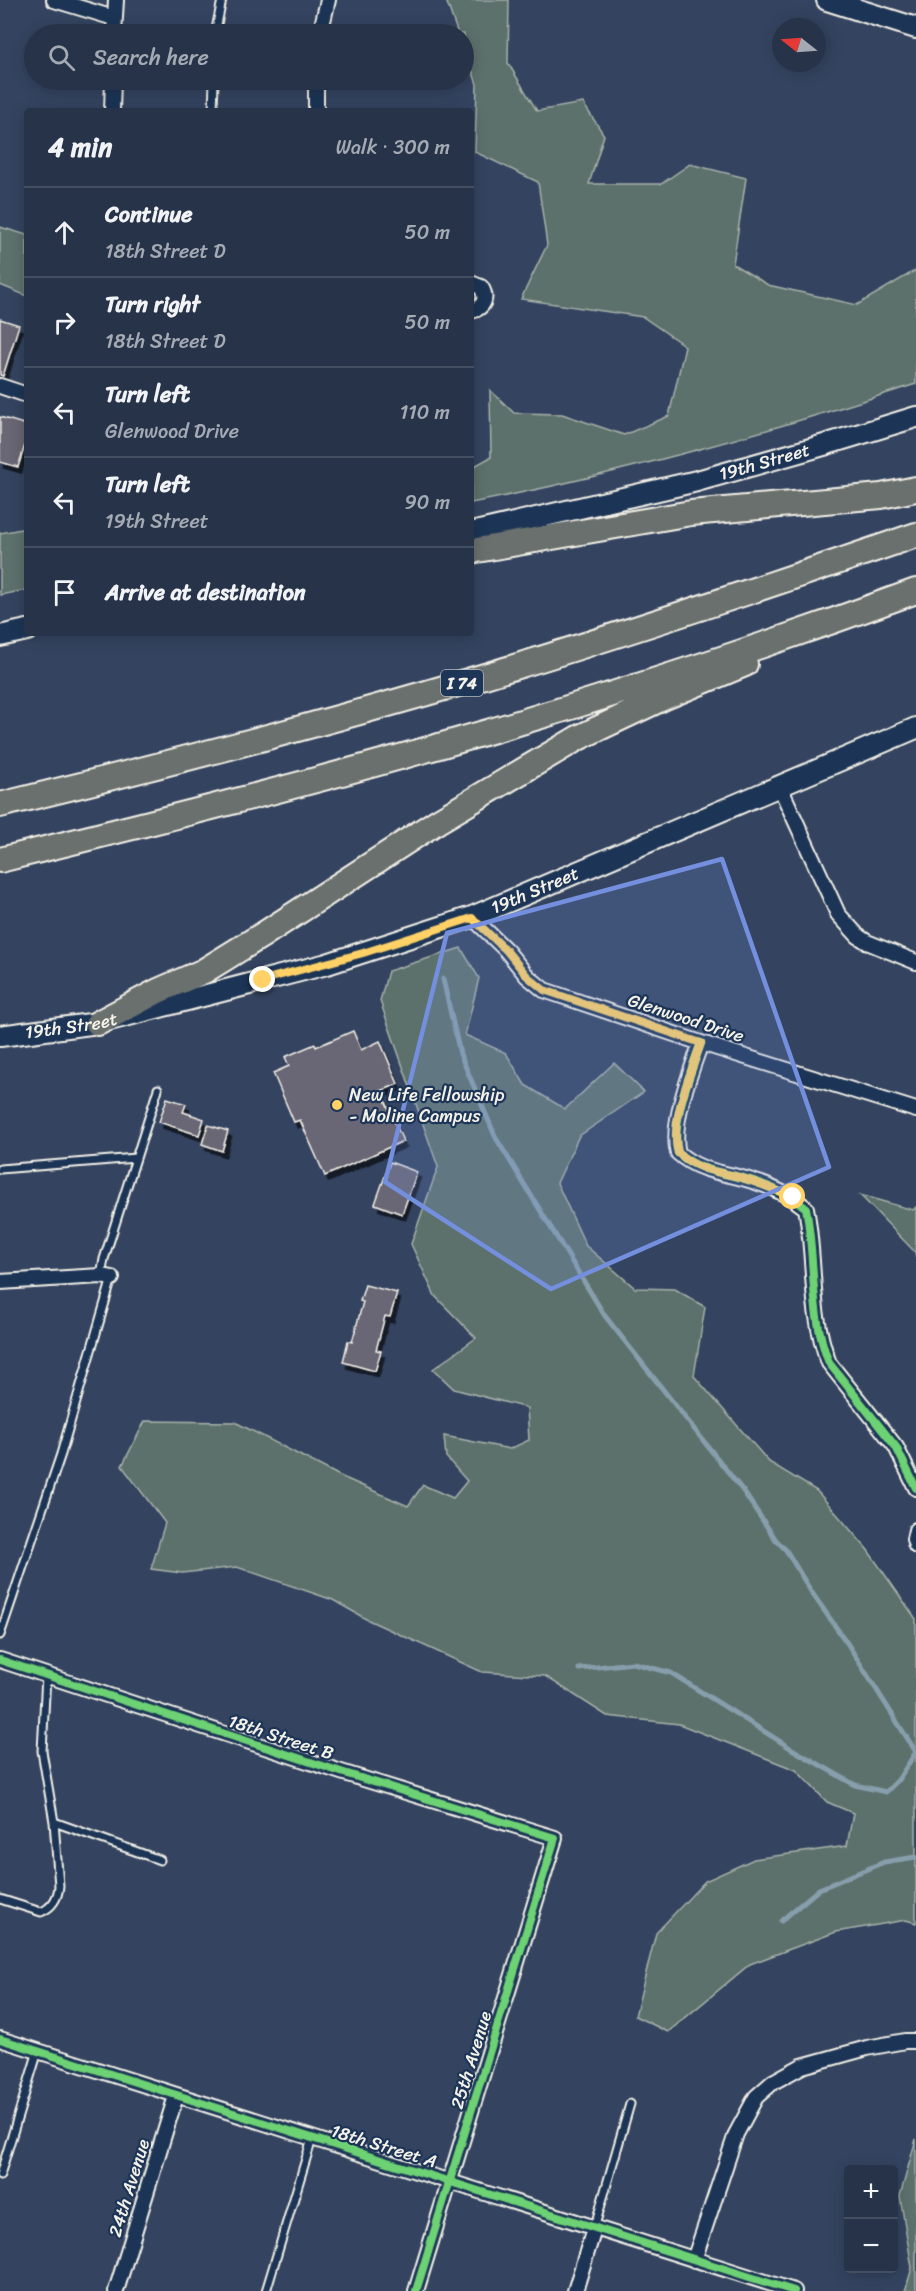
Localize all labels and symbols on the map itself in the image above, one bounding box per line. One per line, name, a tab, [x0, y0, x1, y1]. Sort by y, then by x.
north arrow	[772, 18, 826, 72]
street label: 19th Street	[715, 434, 814, 490]
road number: I 74	[441, 670, 483, 696]
street label: 19th Street	[486, 857, 584, 923]
route end	[249, 966, 275, 992]
street label: Glenwood Drive	[624, 984, 748, 1052]
street label: 19th Street	[23, 1003, 121, 1049]
place label: New Life Fellowship - Moline Campus	[349, 1079, 505, 1132]
marker: New Life Fellowship - Moline Campus	[330, 1098, 344, 1112]
route start	[779, 1183, 805, 1209]
street label: 18th Street B	[224, 1705, 338, 1769]
street label: 25th Avenue	[441, 2007, 501, 2113]
street label: 18th Street A	[327, 2115, 441, 2177]
street label: 24th Avenue	[99, 2135, 159, 2241]

